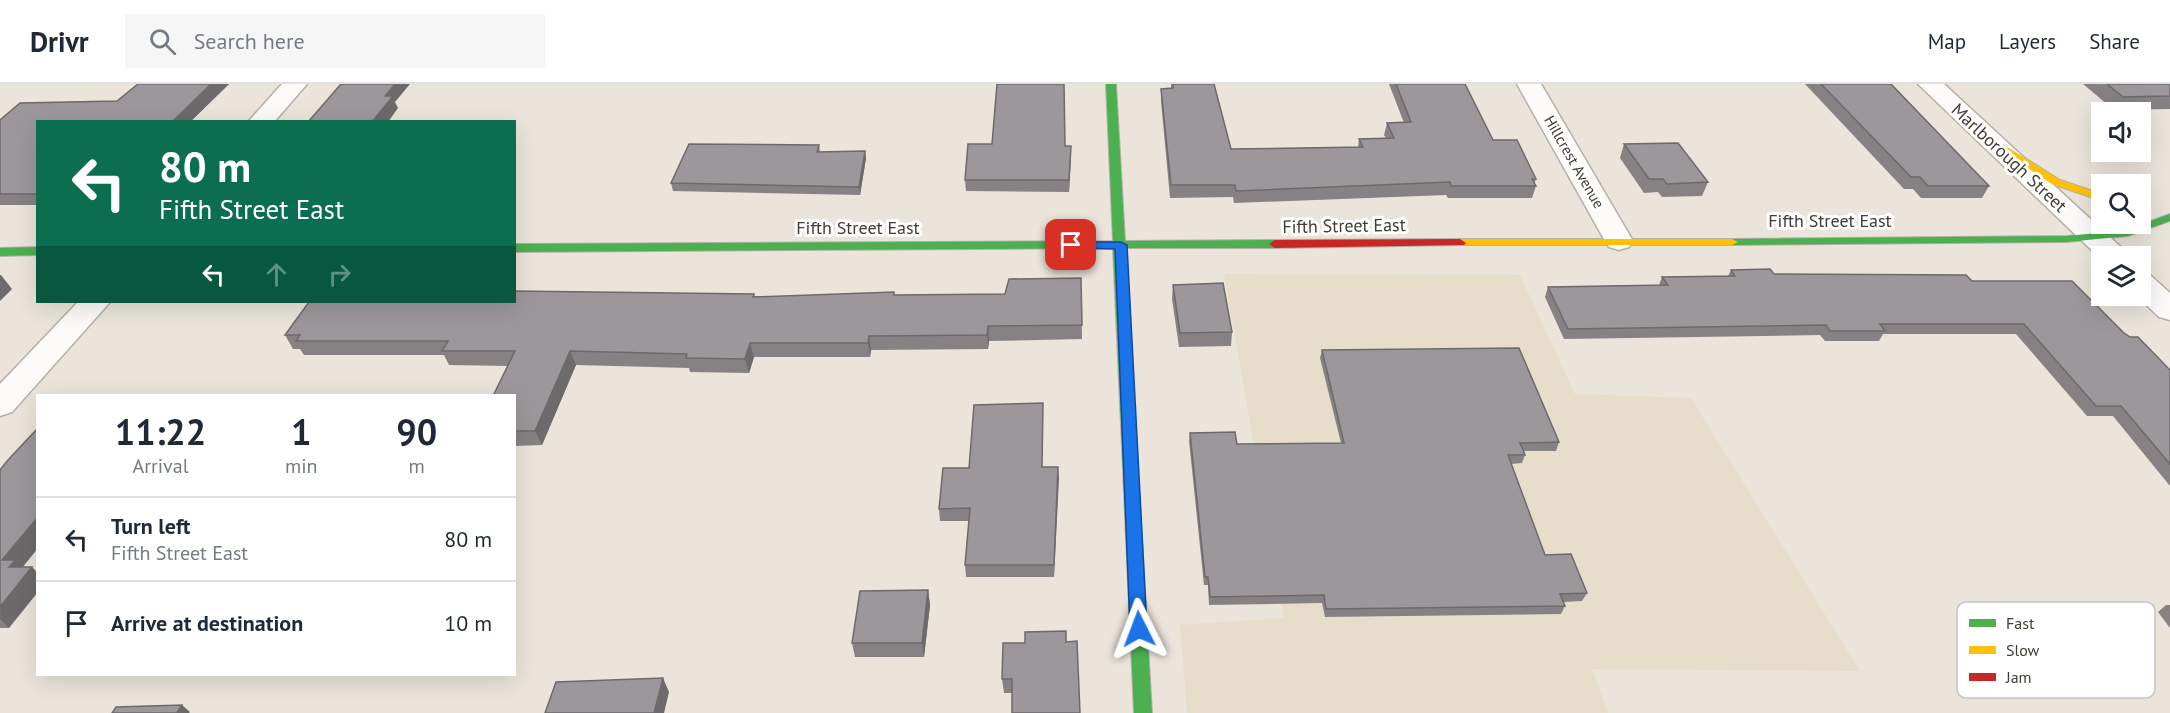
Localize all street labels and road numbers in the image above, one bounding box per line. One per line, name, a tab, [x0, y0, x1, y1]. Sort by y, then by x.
street label: Marlborough Street	[1947, 98, 2072, 217]
street label: Hillcrest Avenue	[1540, 112, 1609, 212]
street label: Fifth Street East	[1768, 209, 1892, 232]
street label: Fifth Street East	[1282, 213, 1406, 238]
street label: Fifth Street East	[796, 216, 920, 239]

